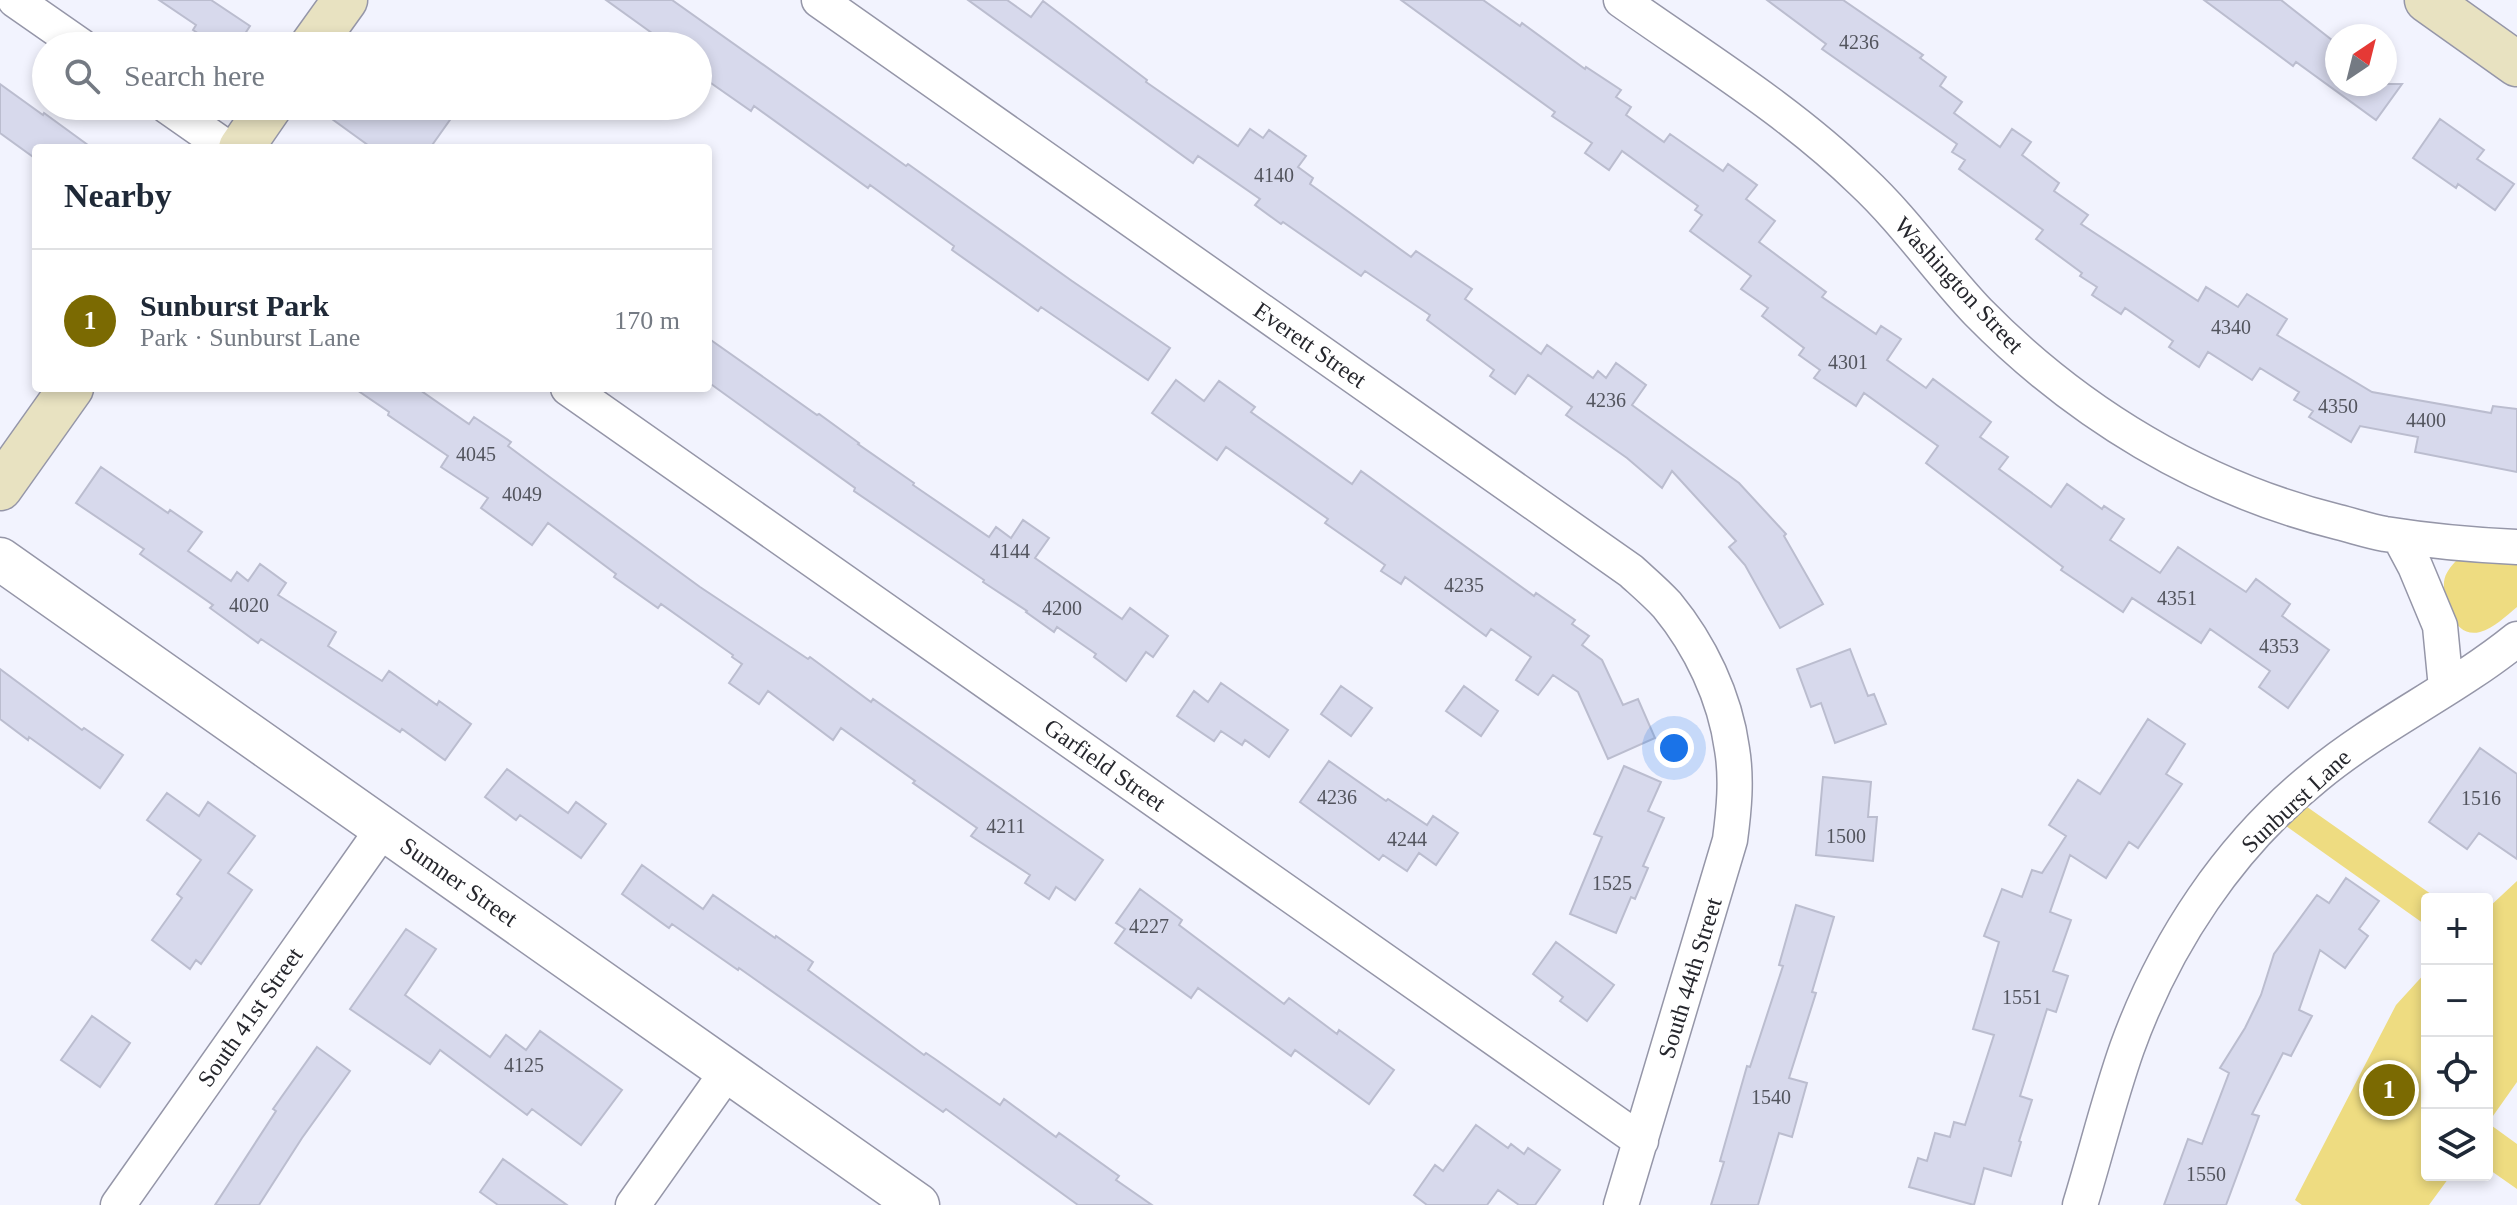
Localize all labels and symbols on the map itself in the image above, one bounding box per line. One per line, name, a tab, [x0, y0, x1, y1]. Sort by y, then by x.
north arrow	[2325, 24, 2397, 96]
house number: 4236	[1839, 31, 1879, 53]
house number: 4140	[1254, 164, 1294, 186]
street label: Washington Street	[1889, 212, 2029, 358]
street label: Everett Street	[1249, 297, 1371, 393]
house number: 4340	[2211, 316, 2251, 338]
house number: 4301	[1828, 351, 1868, 373]
house number: 4236	[1586, 389, 1626, 411]
house number: 4350	[2318, 395, 2358, 417]
house number: 4400	[2406, 409, 2446, 431]
house number: 4045	[456, 443, 496, 465]
house number: 4049	[502, 483, 542, 505]
house number: 4144	[990, 540, 1030, 562]
house number: 4235	[1444, 574, 1484, 596]
house number: 4351	[2157, 587, 2197, 609]
house number: 4020	[229, 594, 269, 616]
house number: 4200	[1042, 597, 1082, 619]
house number: 4353	[2259, 635, 2299, 657]
street label: Garfield Street	[1039, 714, 1171, 817]
your location	[1654, 728, 1694, 768]
street label: Sunburst Lane	[2236, 744, 2356, 858]
house number: 4236	[1317, 786, 1357, 808]
house number: 1516	[2461, 787, 2501, 809]
house number: 4211	[986, 815, 1026, 837]
house number: 1500	[1826, 825, 1866, 847]
house number: 4244	[1387, 828, 1427, 850]
street label: Sumner Street	[396, 832, 523, 932]
house number: 1525	[1592, 872, 1632, 894]
street label: South 44th Street	[1653, 894, 1727, 1061]
house number: 4227	[1129, 915, 1169, 937]
street label: South 41st Street	[192, 942, 308, 1092]
house number: 1551	[2002, 986, 2042, 1008]
house number: 4125	[504, 1054, 544, 1076]
pin: 1	[2363, 1060, 2415, 1120]
house number: 1540	[1751, 1086, 1791, 1108]
house number: 1550	[2186, 1163, 2226, 1185]

